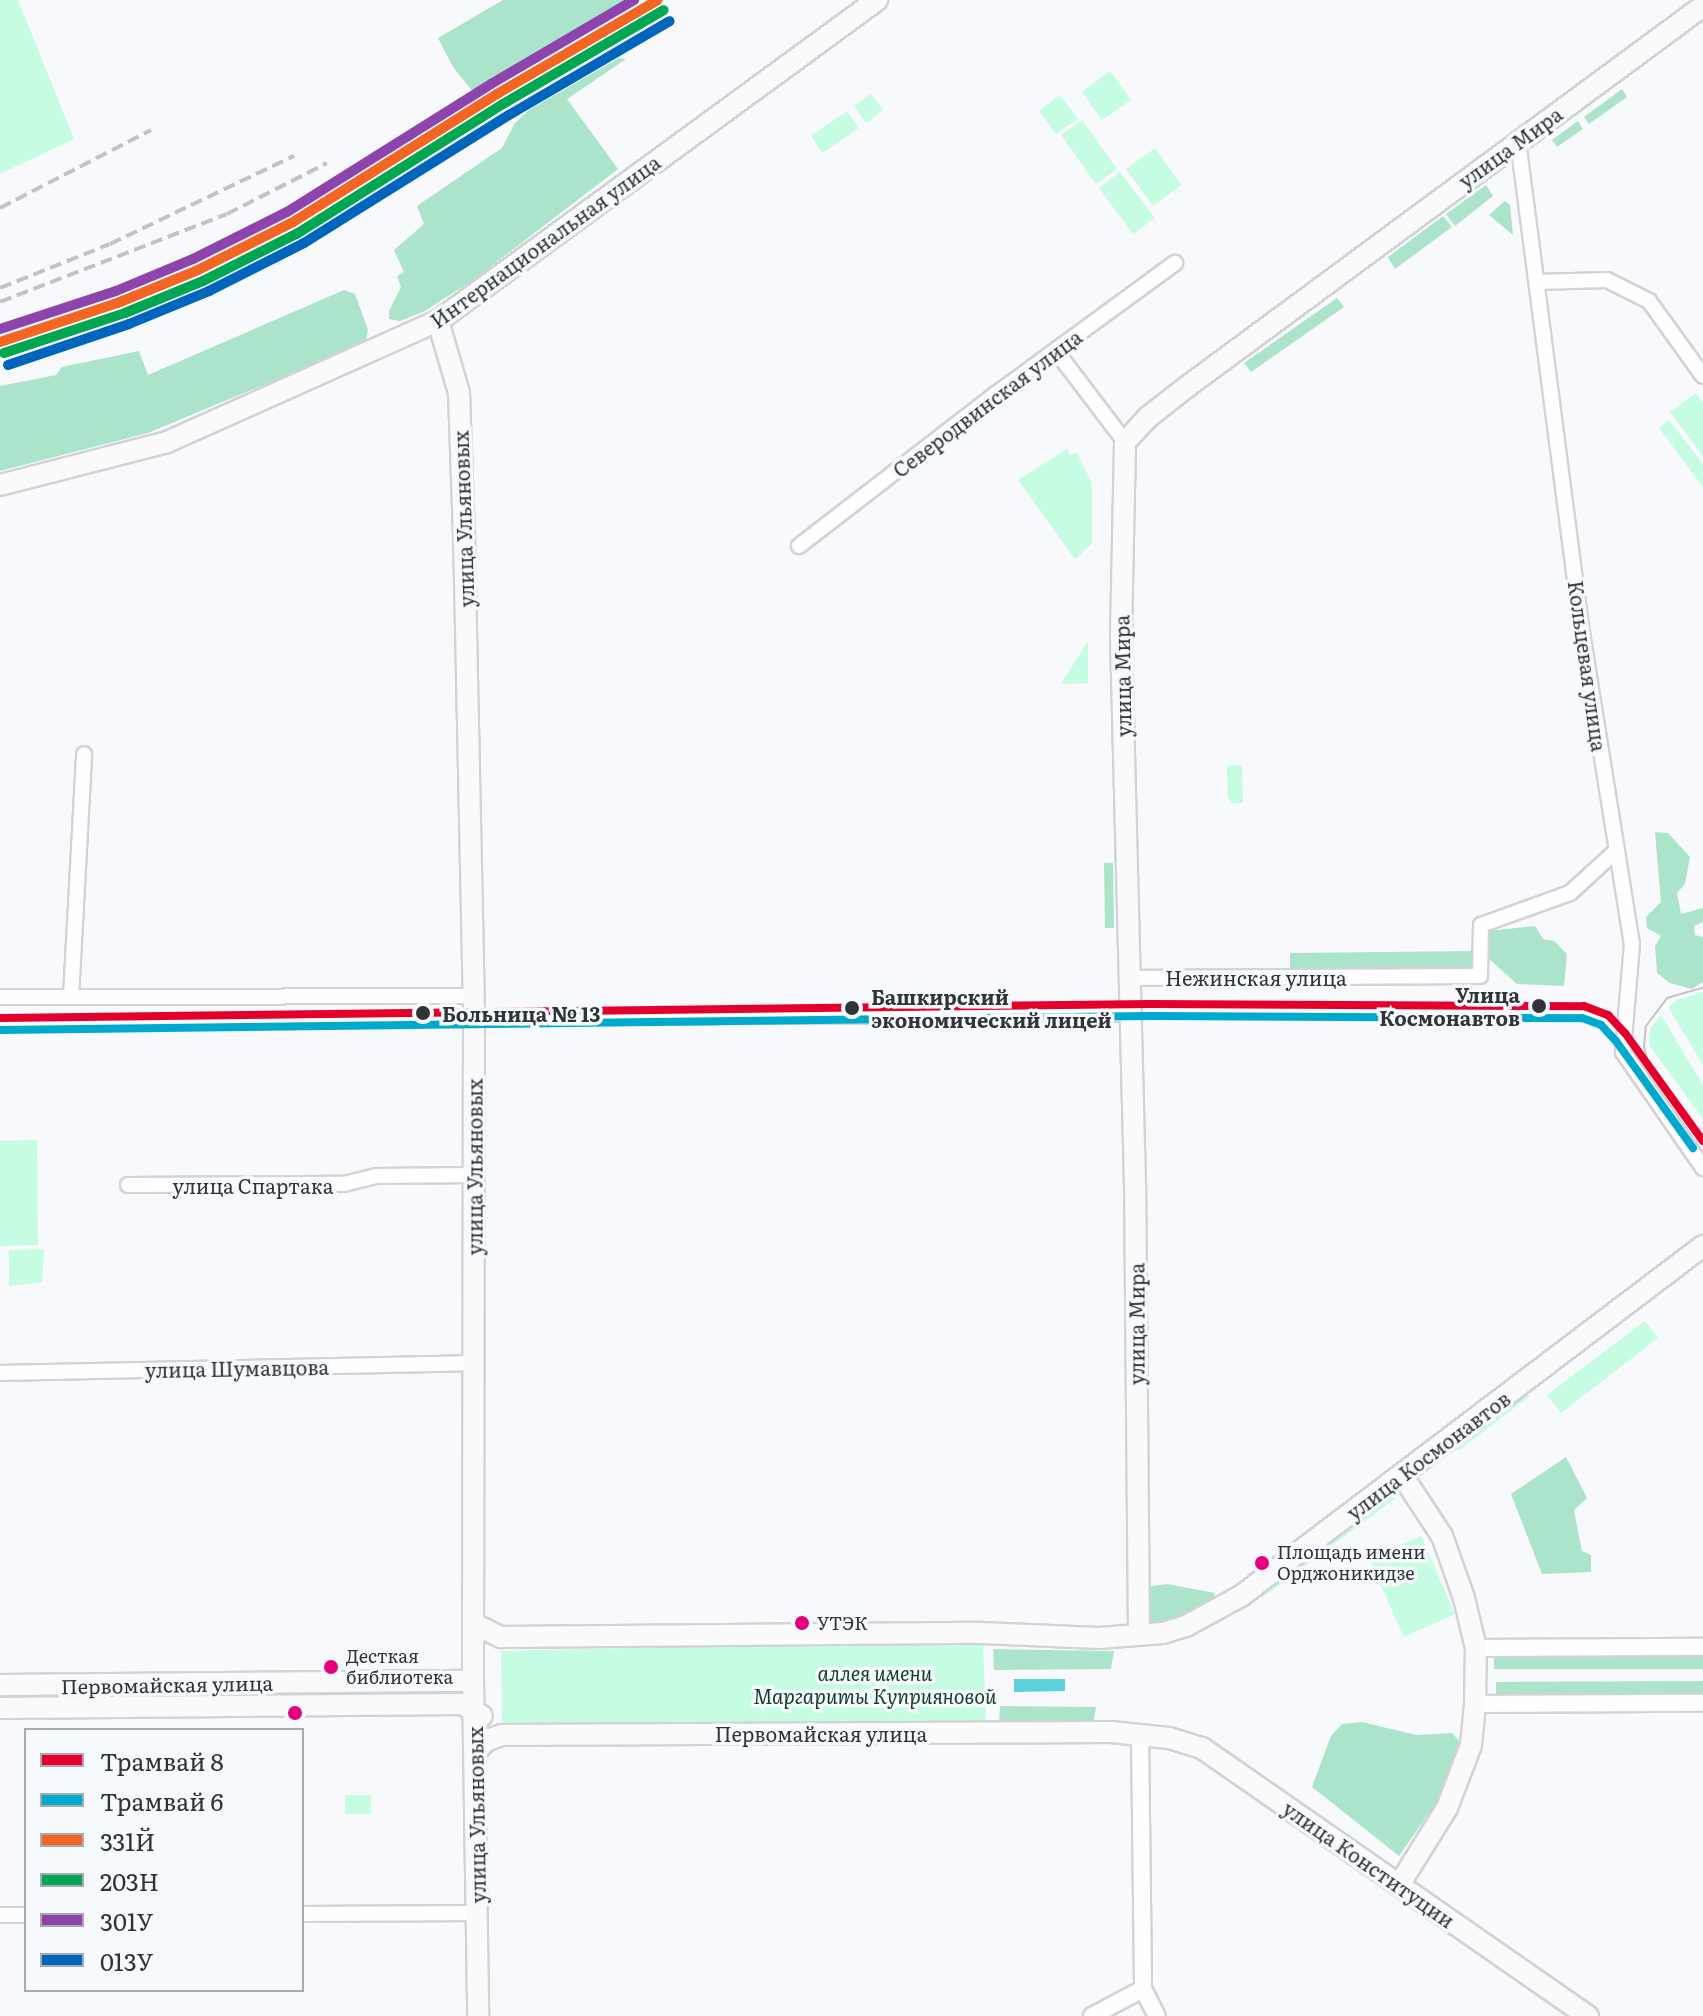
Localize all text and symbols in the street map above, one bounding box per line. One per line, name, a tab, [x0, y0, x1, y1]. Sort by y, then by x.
street label: улица Мира	[1454, 101, 1566, 193]
street label: Интернациональная улица	[426, 150, 664, 332]
street label: Северодвинская улица	[888, 324, 1086, 482]
street label: улица Ульяновых	[448, 430, 478, 608]
street label: Кольцевая улица	[1564, 579, 1612, 753]
street label: улица Мира	[1109, 615, 1135, 737]
street label: Нежинская улица	[1165, 965, 1347, 989]
place label: Улица Космонавтов	[1379, 982, 1520, 1029]
place label: Башкирский экономический лицей	[871, 984, 1112, 1031]
marker: Улица Космонавтов	[1527, 994, 1551, 1018]
marker: Башкирский экономический лицей	[840, 996, 864, 1020]
marker: Больница № 13	[411, 1001, 435, 1025]
place label: Больница № 13	[442, 1001, 601, 1025]
street label: улица Ульяновых	[462, 1079, 486, 1255]
street label: улица Спартака	[172, 1173, 334, 1197]
street label: улица Мира	[1124, 1263, 1148, 1385]
street label: улица Шумавцова	[145, 1354, 329, 1382]
street label: улица Космонавтов	[1342, 1386, 1514, 1524]
place label: Площадь имени Орджоникидзе	[1277, 1542, 1425, 1584]
marker: Площадь имени Орджоникидзе	[1254, 1555, 1270, 1571]
place label: УТЭК	[817, 1612, 867, 1634]
marker: УТЭК	[794, 1615, 810, 1631]
place label: Десткая библиотека	[346, 1646, 453, 1688]
marker: Десткая библиотека	[323, 1659, 339, 1675]
park label: аллея имени Маргариты Куприяновой	[753, 1661, 997, 1708]
street label: Первомайская улица	[61, 1670, 273, 1698]
unlabelled marker	[287, 1705, 303, 1721]
street label: Первомайская улица	[715, 1721, 927, 1745]
street label: улица Ульяновых	[462, 1726, 490, 1904]
legend	[24, 1728, 304, 1992]
text: Трамвай 8	[100, 1743, 224, 1778]
text: Трамвай 6	[100, 1783, 223, 1818]
street label: улица Конституции	[1279, 1796, 1459, 1932]
text: 331Й	[100, 1823, 155, 1858]
text: 203Н	[100, 1863, 159, 1898]
text: 301У	[100, 1903, 153, 1938]
text: 013У	[100, 1943, 153, 1978]

